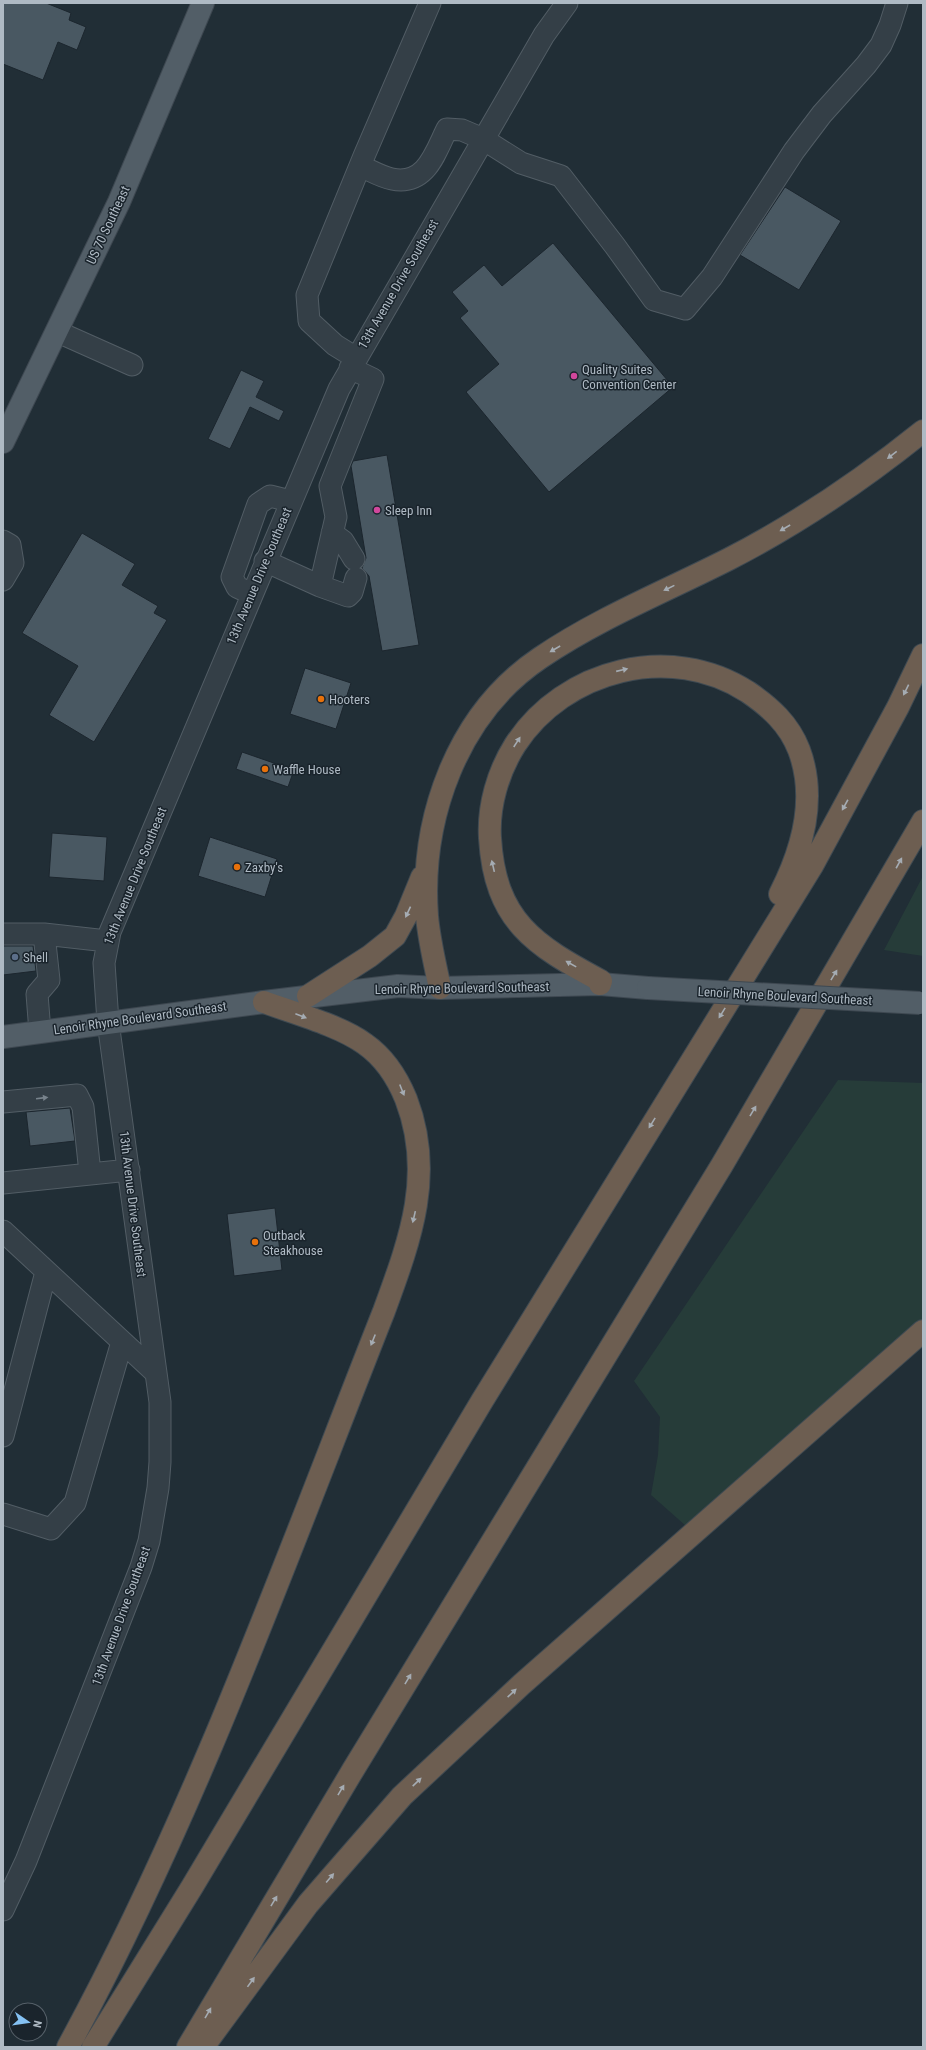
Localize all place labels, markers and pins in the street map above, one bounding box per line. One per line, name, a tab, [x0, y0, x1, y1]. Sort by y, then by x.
place label: Quality Suites Convention Center	[582, 362, 676, 392]
marker: Quality Suites Convention Center	[569, 371, 579, 381]
place label: Sleep Inn	[385, 503, 432, 518]
marker: Sleep Inn	[372, 505, 382, 515]
place label: Hooters	[329, 692, 370, 707]
marker: Hooters	[316, 694, 326, 704]
place label: Waffle House	[273, 762, 341, 777]
marker: Waffle House	[260, 764, 270, 774]
place label: Zaxby's	[245, 860, 283, 875]
marker: Zaxby's	[232, 862, 242, 872]
place label: Shell	[23, 950, 48, 965]
marker: Shell	[10, 952, 20, 962]
place label: Outback Steakhouse	[263, 1228, 323, 1258]
marker: Outback Steakhouse	[250, 1237, 260, 1247]

